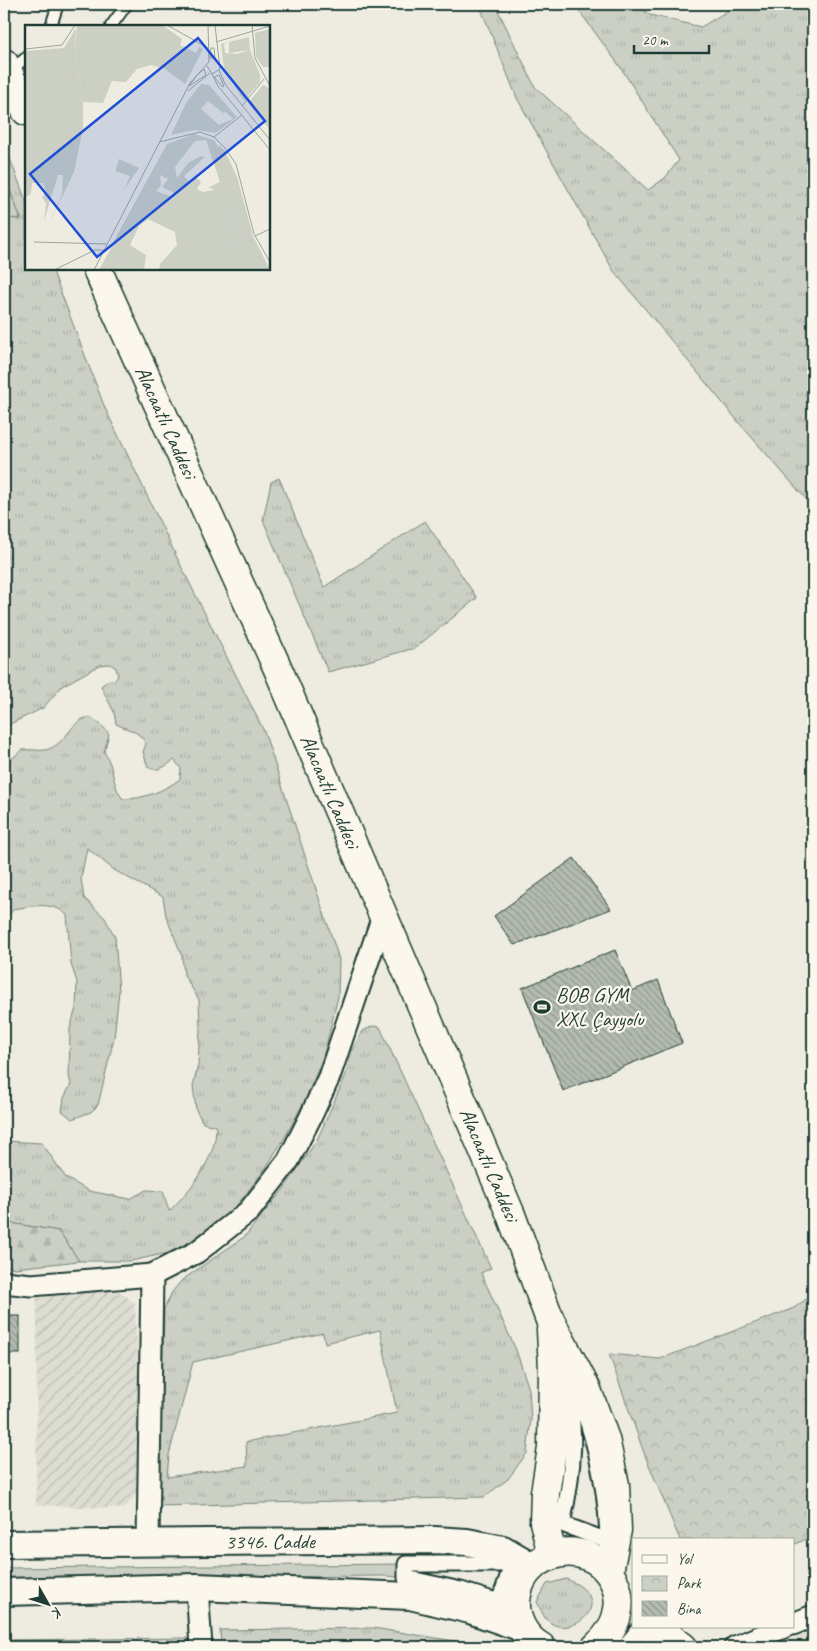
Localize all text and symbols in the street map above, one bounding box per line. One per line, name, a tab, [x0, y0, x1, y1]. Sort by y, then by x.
scale bar	[634, 22, 710, 54]
inset map	[25, 25, 270, 270]
text: 20 m	[642, 31, 669, 50]
street label: Alacaatlı Caddesi	[130, 362, 204, 485]
street label: Alacaatlı Caddesi	[295, 731, 367, 855]
place label: BOB GYM XXL Çayyolu	[556, 982, 645, 1032]
sports icon: BOB GYM XXL Çayyolu	[532, 997, 552, 1017]
street label: Alacaatlı Caddesi	[454, 1104, 526, 1228]
street label: 3346. Cadde	[225, 1528, 316, 1555]
legend	[632, 1538, 794, 1628]
text: Yol	[677, 1550, 694, 1569]
text: Park	[677, 1574, 702, 1593]
north arrow	[22, 1578, 72, 1628]
text: Bina	[677, 1600, 702, 1619]
text: K	[47, 1604, 67, 1622]

